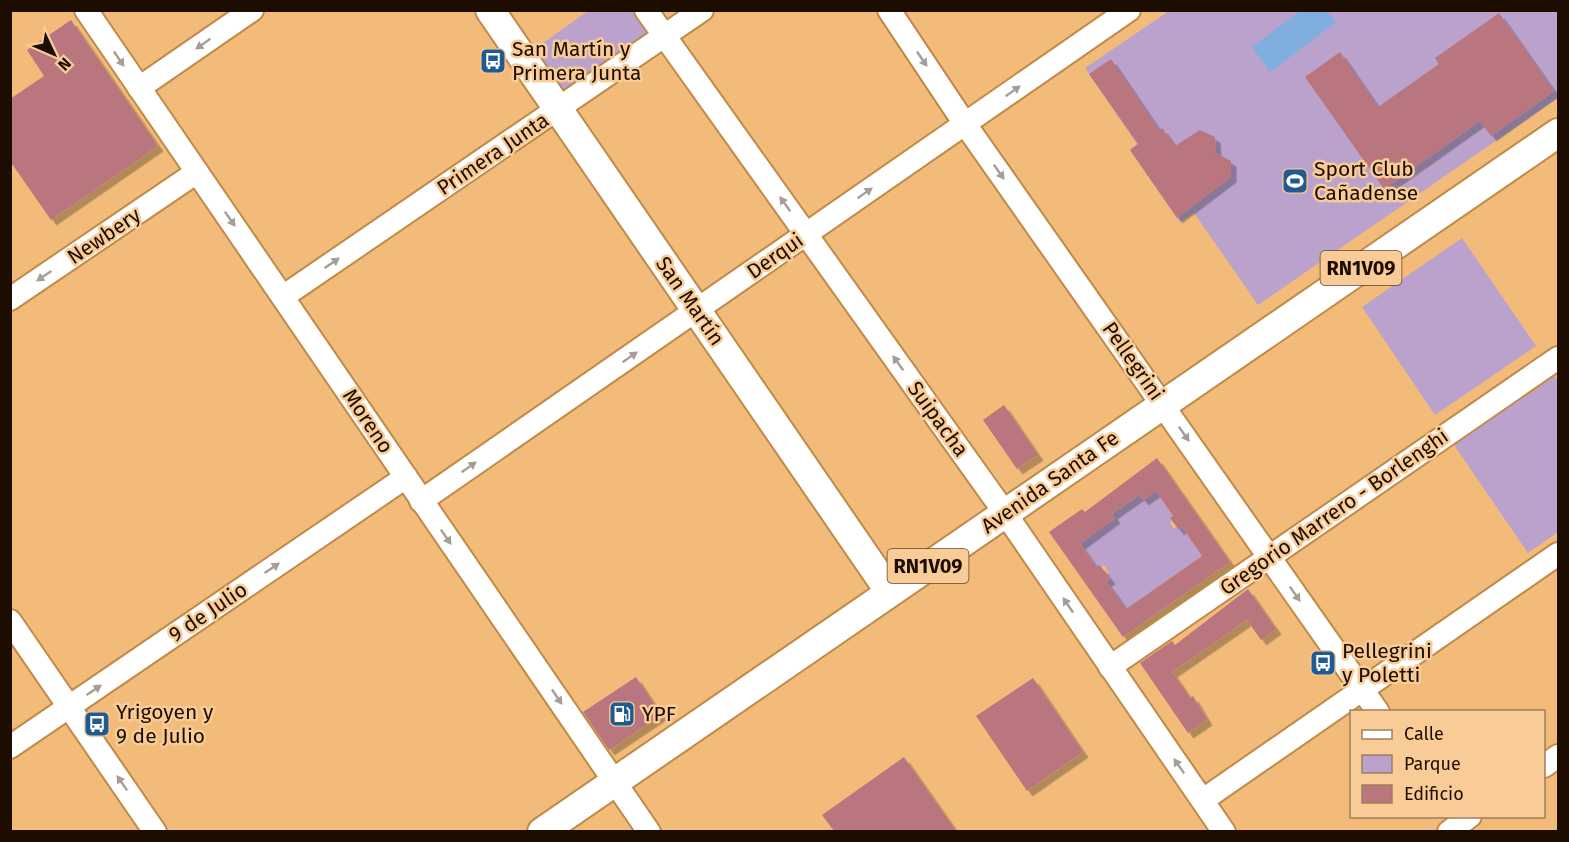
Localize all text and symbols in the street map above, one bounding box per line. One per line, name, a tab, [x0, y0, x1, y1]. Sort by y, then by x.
north arrow	[24, 24, 84, 84]
place label: San Martín y Primera Junta	[512, 36, 641, 86]
one-way arrow	[196, 38, 212, 50]
bus stop icon: San Martín y Primera Junta	[478, 46, 508, 76]
one-way arrow	[113, 50, 125, 66]
one-way arrow	[916, 51, 927, 67]
text: N	[54, 54, 75, 74]
one-way arrow	[1005, 85, 1021, 97]
street label: Primera Junta	[432, 107, 554, 201]
place label: Sport Club Cañadense	[1314, 156, 1418, 206]
one-way arrow	[993, 164, 1004, 180]
sports icon: Sport Club Cañadense	[1280, 166, 1310, 196]
one-way arrow	[857, 187, 873, 199]
one-way arrow	[779, 197, 791, 213]
street label: Newbery	[62, 202, 146, 270]
one-way arrow	[224, 211, 236, 227]
street label: Derqui	[742, 227, 808, 285]
road number: RN1V09	[1320, 251, 1402, 285]
street label: San Martín	[650, 252, 730, 350]
one-way arrow	[324, 258, 340, 269]
one-way arrow	[37, 270, 53, 282]
street label: Pellegrini	[1097, 317, 1169, 405]
one-way arrow	[621, 351, 638, 362]
one-way arrow	[892, 355, 904, 371]
street label: Suipacha	[902, 376, 974, 462]
street label: Moreno	[337, 384, 399, 458]
street label: Gregorio Marrero - Borlenghi	[1215, 423, 1453, 601]
street label: Avenida Santa Fe	[976, 425, 1124, 539]
one-way arrow	[1178, 426, 1189, 442]
one-way arrow	[461, 461, 477, 473]
one-way arrow	[440, 528, 452, 544]
road number: RN1V09	[888, 549, 968, 583]
one-way arrow	[264, 563, 280, 574]
street label: 9 de Julio	[164, 576, 252, 648]
one-way arrow	[1289, 586, 1301, 602]
one-way arrow	[1062, 598, 1074, 614]
place label: Pellegrini y Poletti	[1342, 638, 1432, 688]
bus stop icon: Pellegrini y Poletti	[1308, 648, 1338, 678]
one-way arrow	[85, 684, 101, 696]
one-way arrow	[551, 689, 562, 705]
place label: Yrigoyen y 9 de Julio	[116, 699, 214, 749]
fuel station icon: YPF	[607, 699, 637, 729]
place label: YPF	[642, 701, 676, 727]
bus stop icon: Yrigoyen y 9 de Julio	[82, 709, 112, 739]
legend	[1350, 710, 1545, 818]
text: Calle	[1404, 723, 1444, 745]
text: Parque	[1404, 753, 1461, 775]
one-way arrow	[1174, 758, 1185, 774]
one-way arrow	[116, 776, 128, 792]
text: Edificio	[1404, 783, 1464, 805]

